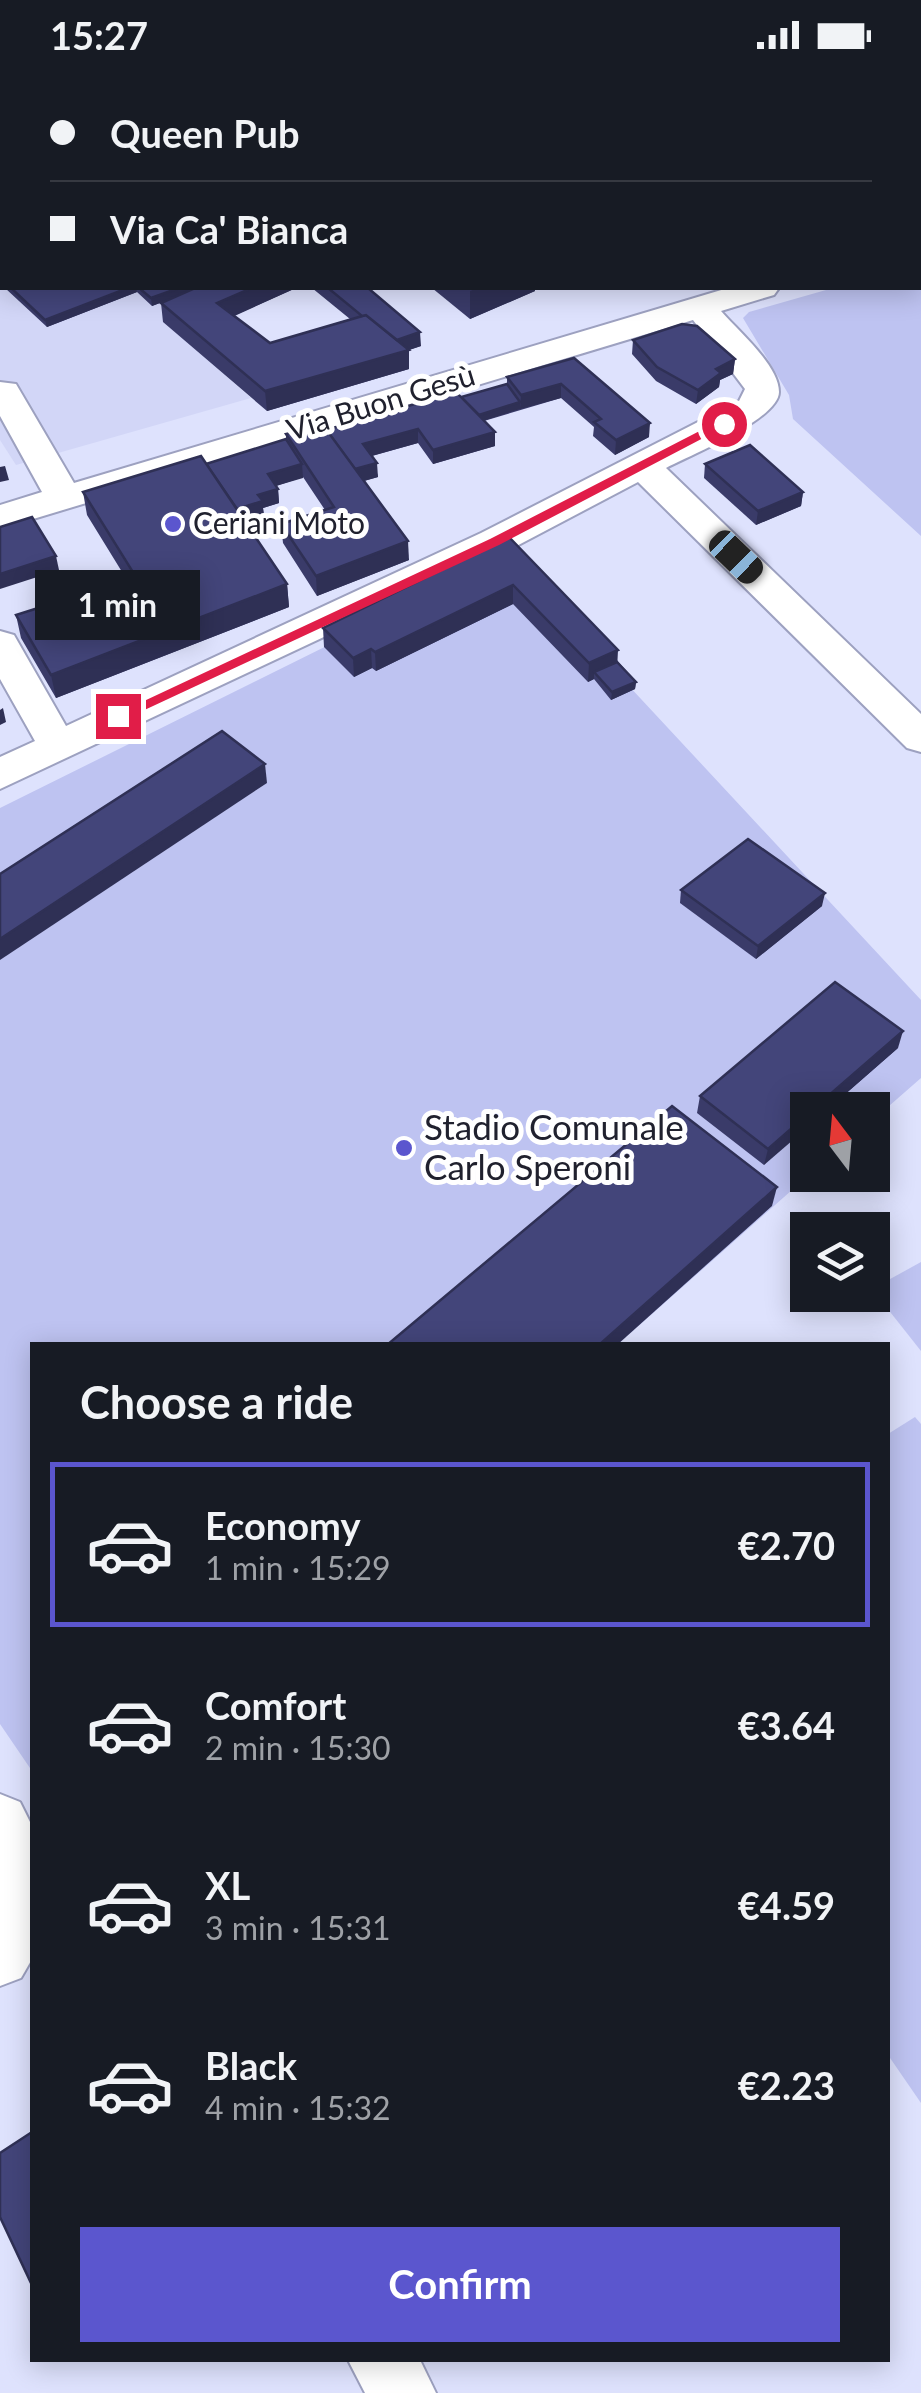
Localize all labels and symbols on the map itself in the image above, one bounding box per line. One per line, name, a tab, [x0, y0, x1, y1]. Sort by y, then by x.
street label: Via Buon Gesù	[282, 355, 479, 447]
route start	[702, 402, 747, 447]
place label: Ceriani Moto	[193, 504, 365, 540]
marker: Ceriani Moto	[162, 513, 184, 535]
car	[704, 525, 768, 589]
callout: 1 min	[36, 571, 200, 641]
route end	[96, 694, 141, 739]
north arrow	[790, 1092, 890, 1192]
place label: Stadio Comunale Carlo Speroni	[424, 1105, 684, 1187]
marker: Stadio Comunale Carlo Speroni	[393, 1137, 415, 1159]

